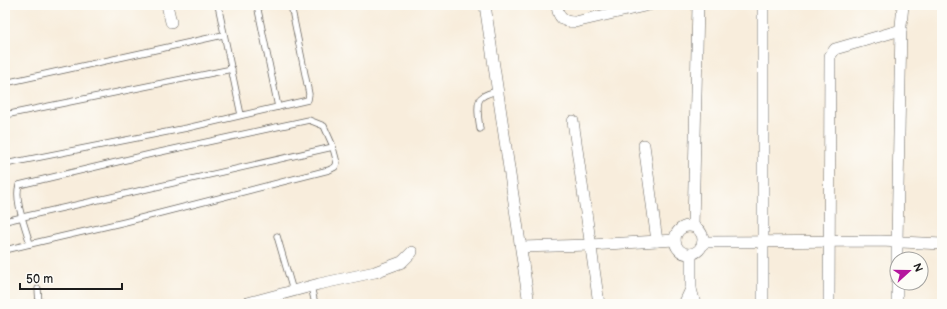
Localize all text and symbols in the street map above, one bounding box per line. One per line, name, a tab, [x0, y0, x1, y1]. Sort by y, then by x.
north arrow	[889, 251, 929, 291]
text: N	[910, 261, 925, 274]
scale bar	[20, 265, 122, 291]
text: 50 m	[26, 272, 53, 287]

